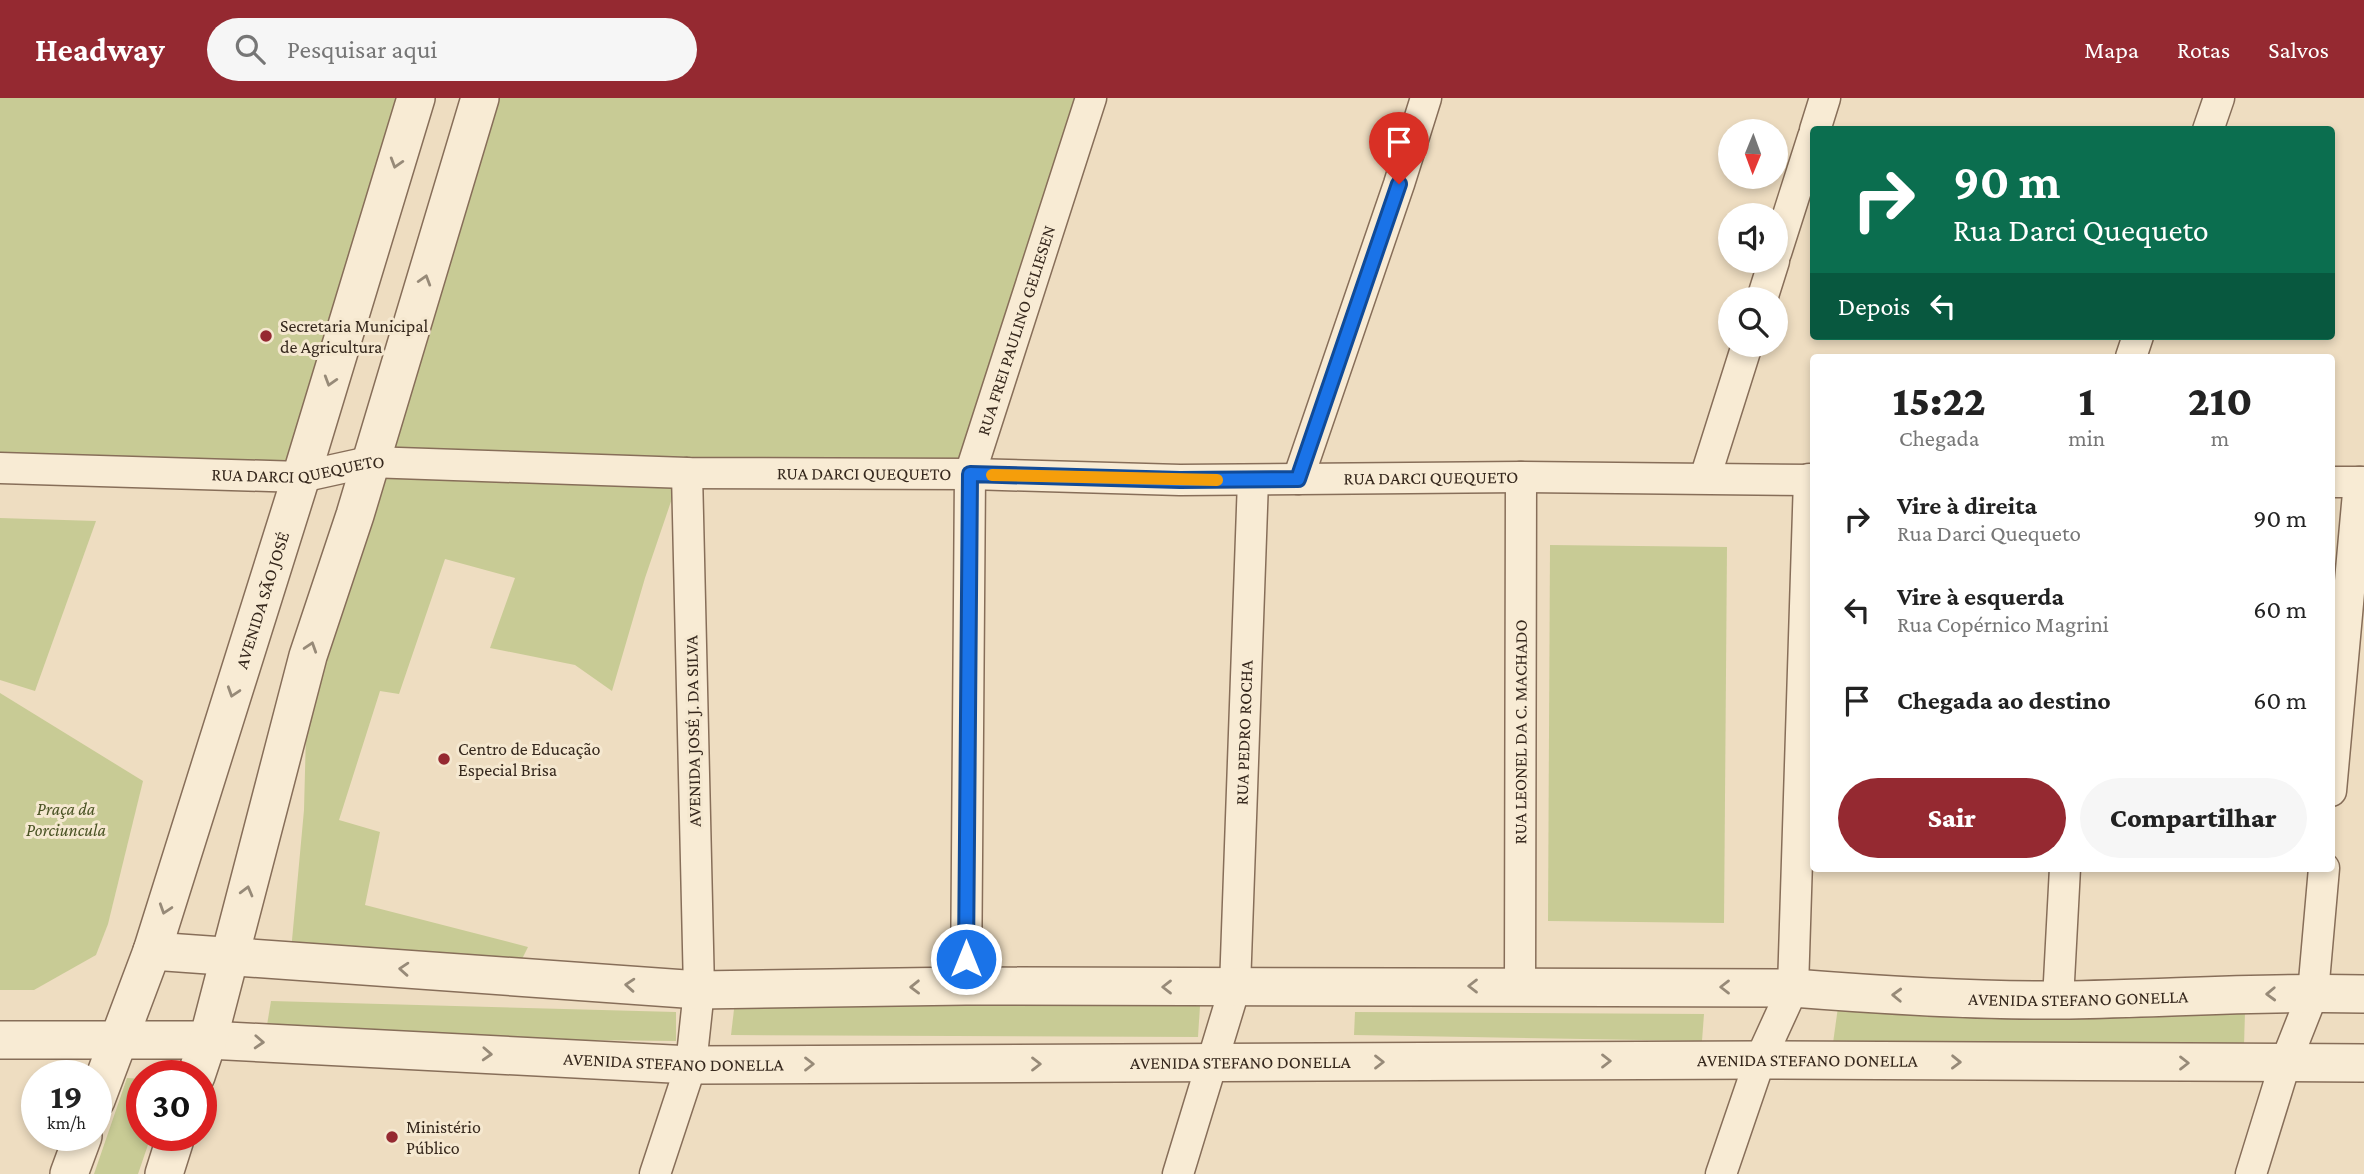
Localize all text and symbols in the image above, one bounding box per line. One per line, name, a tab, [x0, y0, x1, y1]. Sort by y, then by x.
search box	[207, 18, 697, 81]
icon: search	[231, 30, 269, 68]
text: Headway	[35, 31, 165, 68]
text: Pesquisar aqui	[287, 35, 437, 64]
text: Mapa	[2084, 36, 2139, 63]
text: Rotas	[2177, 36, 2230, 63]
text: Salvos	[2268, 36, 2329, 63]
pin	[1369, 112, 1429, 184]
north arrow	[1718, 119, 1788, 189]
map controls	[1718, 119, 1788, 357]
icon: arrive	[1380, 123, 1418, 161]
icon: right	[1838, 154, 1929, 245]
text: 90 m	[1953, 154, 2060, 209]
one-way arrow	[390, 157, 405, 169]
button: sound	[1718, 203, 1788, 273]
text: Rua Darci Quequeto	[1953, 212, 2209, 248]
street label: RUA FREI PAULINO GELIESEN	[973, 223, 1059, 438]
one-way arrow	[416, 274, 431, 286]
button: search	[1718, 287, 1788, 357]
icon: left	[1924, 287, 1962, 325]
text: Depois	[1838, 292, 1910, 321]
place label: Secretaria Municipal de Agricultura	[280, 316, 429, 357]
marker: Secretaria Municipal de Agricultura	[258, 328, 274, 344]
one-way arrow	[324, 375, 339, 387]
text: 15:22	[1893, 377, 1986, 424]
text: 1	[2079, 377, 2095, 424]
text: 210	[2188, 377, 2252, 424]
text: Chegada	[1899, 425, 1979, 451]
text: min	[2068, 425, 2105, 451]
text: m	[2211, 425, 2229, 451]
street label: RUA DARCI QUEQUETO	[211, 451, 385, 487]
street label: RUA DARCI QUEQUETO	[777, 463, 951, 484]
street label: RUA DARCI QUEQUETO	[1343, 467, 1518, 489]
text: Vire à direita	[1897, 491, 2037, 520]
icon: right	[1838, 500, 1876, 538]
text: 90 m	[2253, 504, 2307, 533]
text: Rua Darci Quequeto	[1897, 520, 2081, 546]
street label: AVENIDA SÃO JOSÉ	[231, 529, 293, 671]
text: Vire à esquerda	[1897, 582, 2064, 611]
icon: left	[1838, 591, 1876, 629]
text: 60 m	[2253, 595, 2307, 624]
text: Rua Copérnico Magrini	[1897, 611, 2109, 637]
street label: RUA LEONEL DA C. MACHADO	[1510, 620, 1531, 844]
street label: AVENIDA JOSÉ J. DA SILVA	[681, 634, 705, 827]
one-way arrow	[303, 641, 317, 654]
street label: RUA PEDRO ROCHA	[1231, 659, 1257, 806]
icon: arrive	[1838, 682, 1876, 720]
one-way arrow	[227, 686, 242, 698]
text: Chegada ao destino	[1897, 686, 2111, 715]
text: 60 m	[2253, 686, 2307, 715]
place label: Centro de Educação Especial Brisa	[458, 739, 601, 780]
marker: Centro de Educação Especial Brisa	[436, 751, 452, 767]
button: Sair	[1838, 778, 2066, 858]
button: Compartilhar	[2080, 778, 2307, 858]
park label: Praça da Porciuncula	[26, 799, 106, 840]
one-way arrow	[239, 885, 253, 897]
one-way arrow	[158, 902, 173, 914]
position arrow	[929, 922, 1003, 996]
one-way arrow	[398, 962, 409, 977]
one-way arrow	[625, 978, 636, 993]
one-way arrow	[1467, 978, 1477, 994]
one-way arrow	[909, 979, 919, 995]
one-way arrow	[1161, 979, 1171, 995]
one-way arrow	[1719, 979, 1729, 995]
street label: AVENIDA STEFANO GONELLA	[1968, 986, 2189, 1010]
one-way arrow	[2266, 986, 2277, 1001]
one-way arrow	[1891, 987, 1902, 1002]
one-way arrow	[254, 1035, 265, 1050]
one-way arrow	[481, 1047, 492, 1062]
street label: AVENIDA STEFANO DONELLA	[563, 1048, 784, 1075]
street label: AVENIDA STEFANO DONELLA	[1697, 1050, 1918, 1071]
street label: AVENIDA STEFANO DONELLA	[1130, 1052, 1351, 1073]
one-way arrow	[1602, 1053, 1612, 1069]
one-way arrow	[1374, 1054, 1385, 1070]
one-way arrow	[1952, 1054, 1962, 1070]
one-way arrow	[2179, 1055, 2190, 1071]
one-way arrow	[804, 1056, 814, 1072]
one-way arrow	[1031, 1056, 1042, 1072]
speed limit sign: 30	[126, 1060, 217, 1151]
text: 19	[50, 1077, 83, 1116]
text: km/h	[47, 1113, 86, 1133]
place label: Ministério Público	[406, 1117, 481, 1158]
marker: Ministério Público	[384, 1129, 400, 1145]

